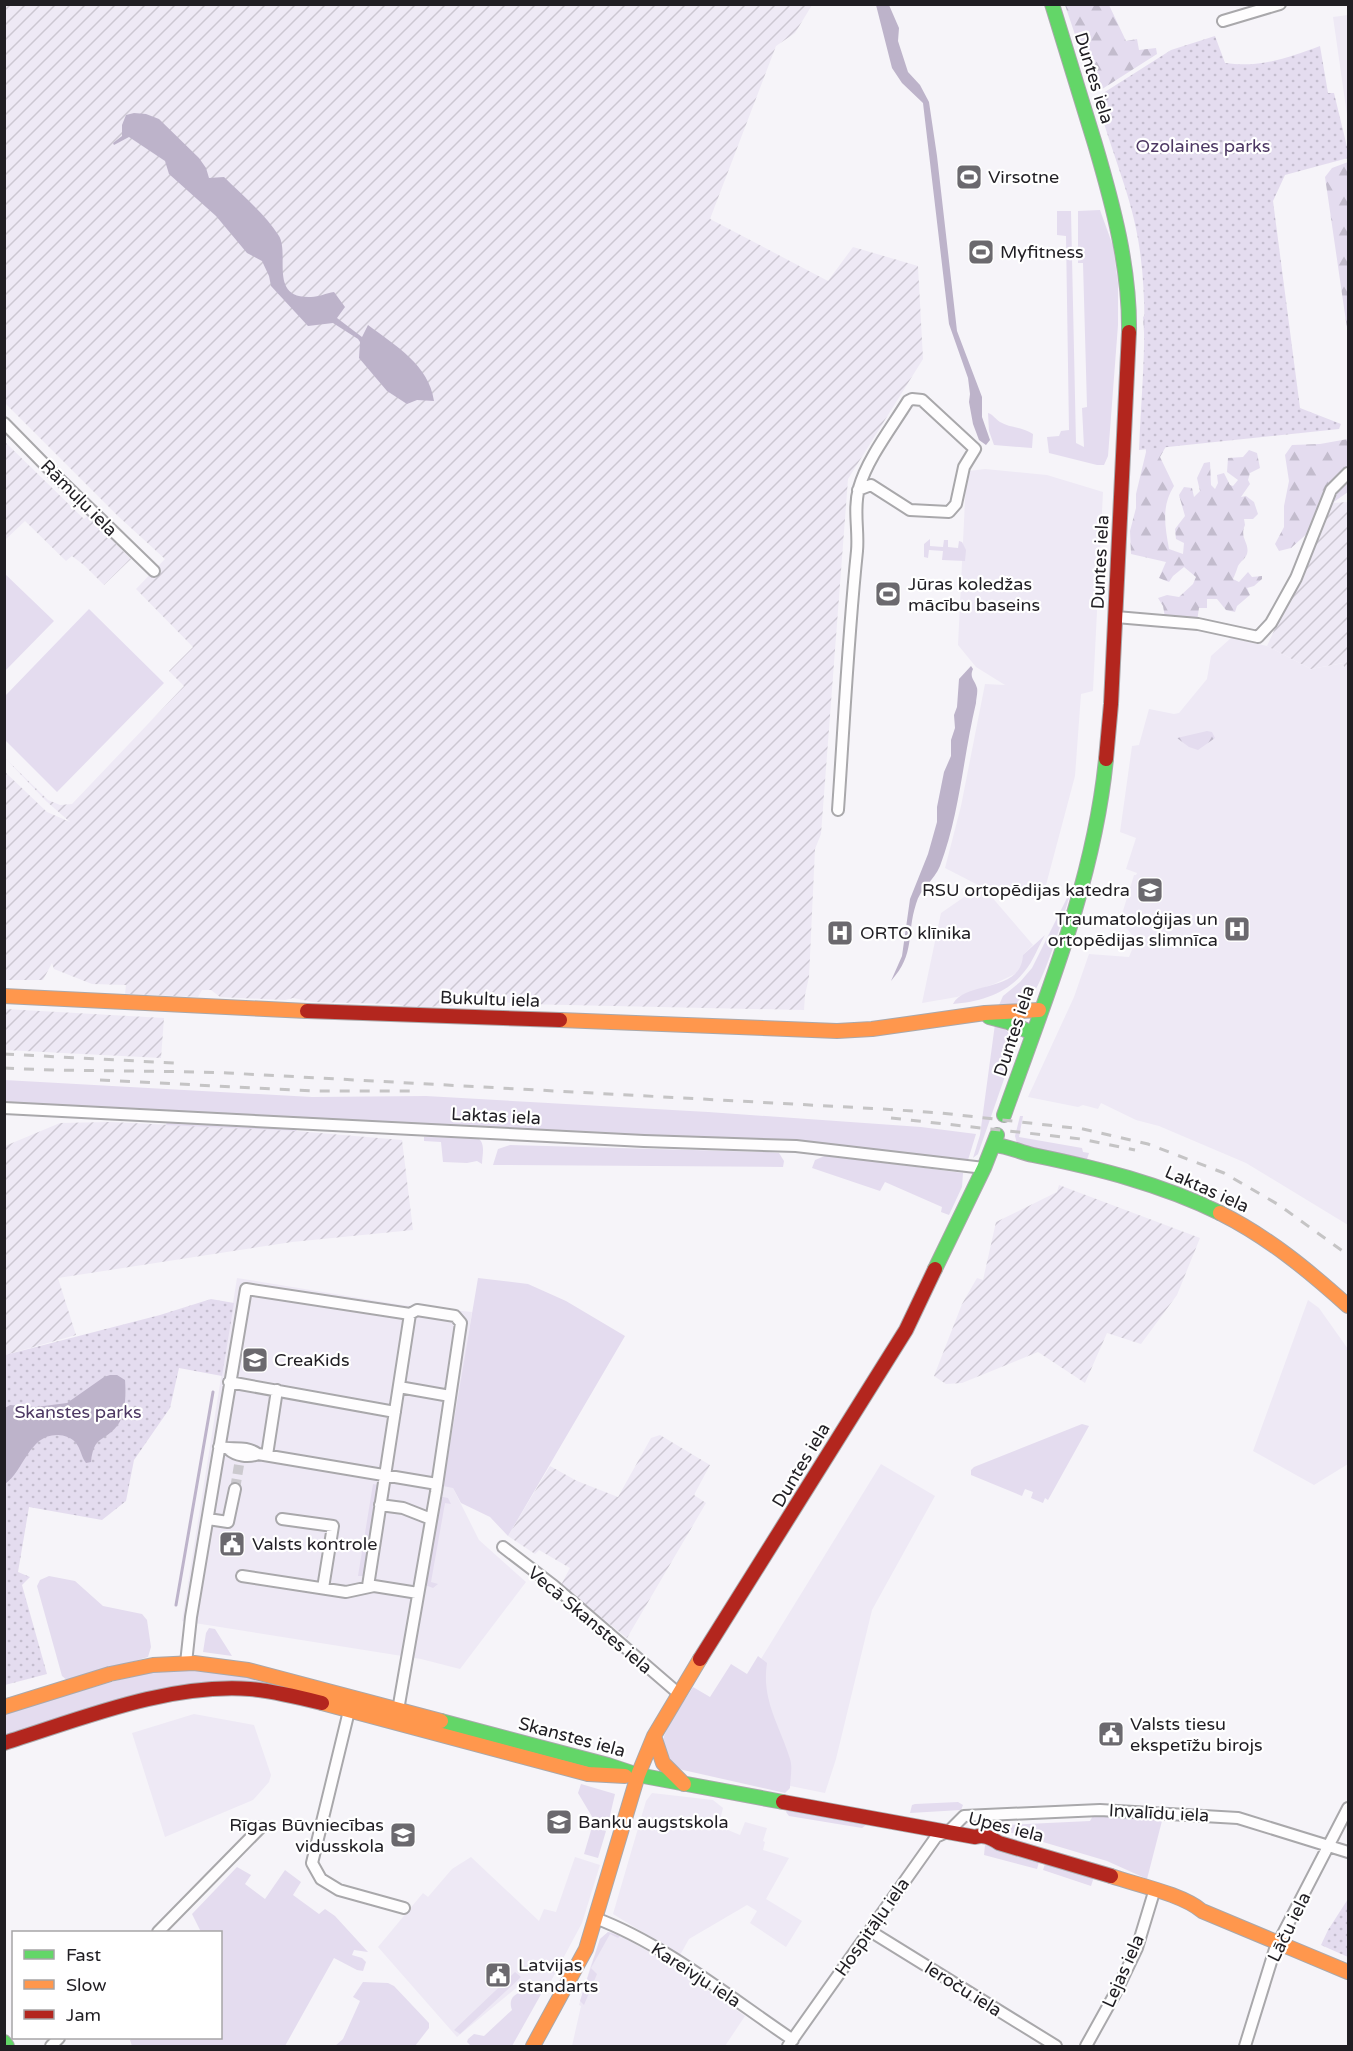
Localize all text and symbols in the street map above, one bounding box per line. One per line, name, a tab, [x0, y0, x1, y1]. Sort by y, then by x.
street label: Duntes iela	[1070, 30, 1118, 126]
park label: Ozolaines parks	[1136, 135, 1270, 157]
sports icon: Virsotne	[954, 162, 984, 192]
place label: Virsotne	[988, 166, 1059, 188]
sports icon: Myfitness	[966, 237, 996, 267]
place label: Myfitness	[1000, 241, 1084, 263]
street label: Rāmuļu iela	[36, 455, 122, 541]
street label: Duntes iela	[1087, 514, 1113, 610]
place label: Jūras koledžas mācību baseins	[908, 573, 1040, 616]
sports icon: Jūras koledžas mācību baseins	[873, 579, 903, 609]
school or university icon: RSU ortopēdijas katedra	[1135, 875, 1165, 905]
place label: RSU ortopēdijas katedra	[922, 879, 1130, 901]
place label: Traumatoloģijas un ortopēdijas slimnīca	[1048, 908, 1218, 951]
hospital icon: Traumatoloģijas un ortopēdijas slimnīca	[1222, 914, 1252, 944]
hospital icon: ORTO klīnika	[825, 918, 855, 948]
place label: ORTO klīnika	[860, 922, 971, 944]
street label: Duntes iela	[989, 983, 1039, 1079]
street label: Bukultu iela	[439, 986, 541, 1012]
street label: Laktas iela	[451, 1103, 541, 1129]
street label: Laktas iela	[1161, 1161, 1253, 1217]
school or university icon: CreaKids	[240, 1345, 270, 1375]
place label: CreaKids	[274, 1349, 350, 1371]
park label: Skanstes parks	[14, 1401, 142, 1423]
street label: Duntes iela	[767, 1419, 835, 1511]
public building icon: Valsts kontrole	[217, 1529, 247, 1559]
place label: Valsts kontrole	[252, 1533, 377, 1555]
street label: Vecā Skanstes iela	[523, 1561, 657, 1679]
street label: Skanstes iela	[516, 1712, 628, 1762]
place label: Valsts tiesu ekspetīžu birojs	[1130, 1713, 1263, 1756]
public building icon: Valsts tiesu ekspetīžu birojs	[1096, 1719, 1126, 1749]
street label: Invalīdu iela	[1108, 1799, 1210, 1827]
school or university icon: Banku augstskola	[544, 1807, 574, 1837]
street label: Upes iela	[966, 1807, 1046, 1847]
place label: Banku augstskola	[578, 1811, 729, 1833]
place label: Rīgas Būvniecības vidusskola	[229, 1814, 384, 1857]
school or university icon: Rīgas Būvniecības vidusskola	[388, 1820, 418, 1850]
street label: Hospitāļu iela	[830, 1874, 914, 1980]
street label: Lāču iela	[1263, 1888, 1315, 1966]
legend	[12, 1931, 222, 2039]
street label: Lejas iela	[1097, 1931, 1149, 2011]
street label: Kareivju iela	[647, 1938, 745, 2012]
text: Fast	[66, 1944, 101, 1966]
place label: Latvijas standarts	[518, 1954, 598, 1997]
street label: Ieroču iela	[920, 1957, 1006, 2021]
public building icon: Latvijas standarts	[483, 1960, 513, 1990]
text: Slow	[66, 1974, 107, 1996]
text: Jam	[66, 2004, 101, 2026]

